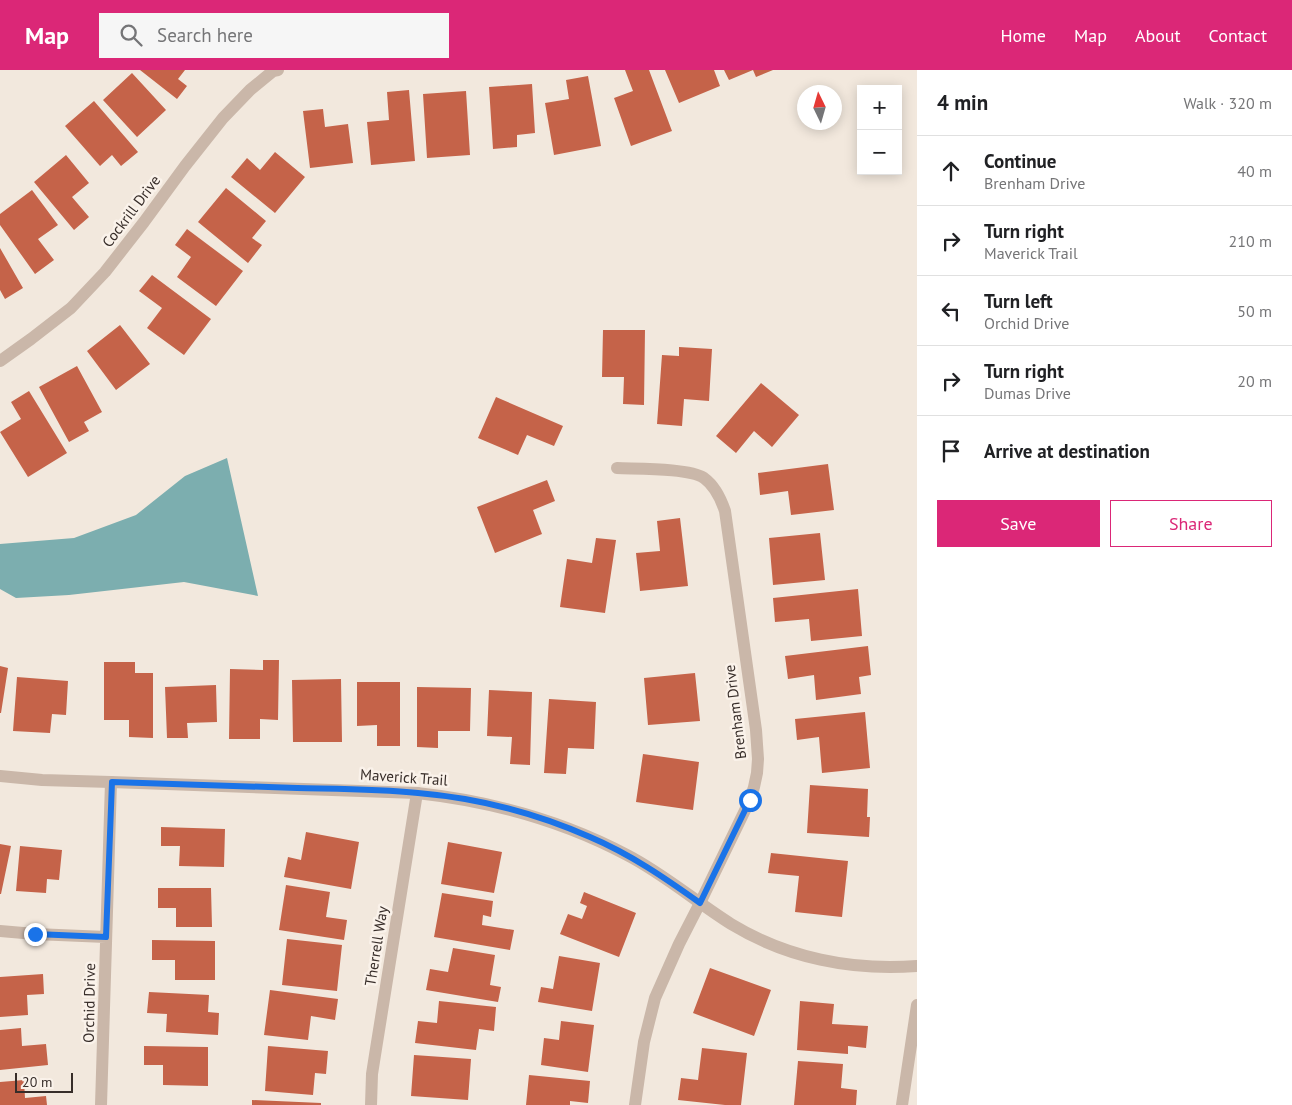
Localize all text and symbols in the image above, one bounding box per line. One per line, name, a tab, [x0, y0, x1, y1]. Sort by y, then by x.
search box	[99, 13, 449, 58]
text: Map	[25, 20, 69, 51]
icon: search	[117, 21, 145, 49]
text: Search here	[157, 23, 253, 47]
text: Home	[1000, 24, 1046, 47]
text: Map	[1074, 24, 1107, 47]
text: About	[1135, 24, 1181, 47]
text: Contact	[1209, 24, 1267, 47]
north arrow	[797, 85, 842, 130]
map controls	[857, 85, 902, 175]
button: +	[857, 85, 902, 130]
text: 4 min	[937, 89, 988, 116]
text: Walk · 320 m	[1183, 93, 1272, 113]
button: −	[857, 130, 902, 175]
text: Continue	[984, 149, 1056, 173]
icon: ahead	[937, 157, 965, 185]
text: 40 m	[1237, 161, 1272, 181]
street label: Cockrill Drive	[98, 171, 164, 251]
text: Brenham Drive	[984, 173, 1085, 193]
text: Turn right	[984, 219, 1064, 243]
icon: right	[937, 227, 965, 255]
text: 210 m	[1229, 231, 1272, 251]
text: Maverick Trail	[984, 243, 1078, 263]
text: Turn left	[984, 289, 1053, 313]
icon: left	[937, 297, 965, 325]
text: 50 m	[1237, 301, 1272, 321]
text: Orchid Drive	[984, 313, 1069, 333]
text: Turn right	[984, 359, 1064, 383]
icon: right	[937, 367, 965, 395]
text: 20 m	[1237, 371, 1272, 391]
text: Dumas Drive	[984, 383, 1071, 403]
icon: arrive	[937, 437, 965, 465]
text: Arrive at destination	[984, 439, 1150, 463]
button: Save	[937, 500, 1100, 547]
button: Share	[1110, 500, 1272, 547]
street label: Brenham Drive	[720, 664, 750, 760]
street label: Maverick Trail	[360, 764, 449, 790]
route start	[739, 789, 762, 812]
street label: Therrell Way	[360, 905, 392, 987]
route end	[24, 923, 47, 946]
street label: Orchid Drive	[79, 963, 99, 1043]
scale bar	[15, 1070, 72, 1093]
text: 20 m	[22, 1073, 52, 1091]

